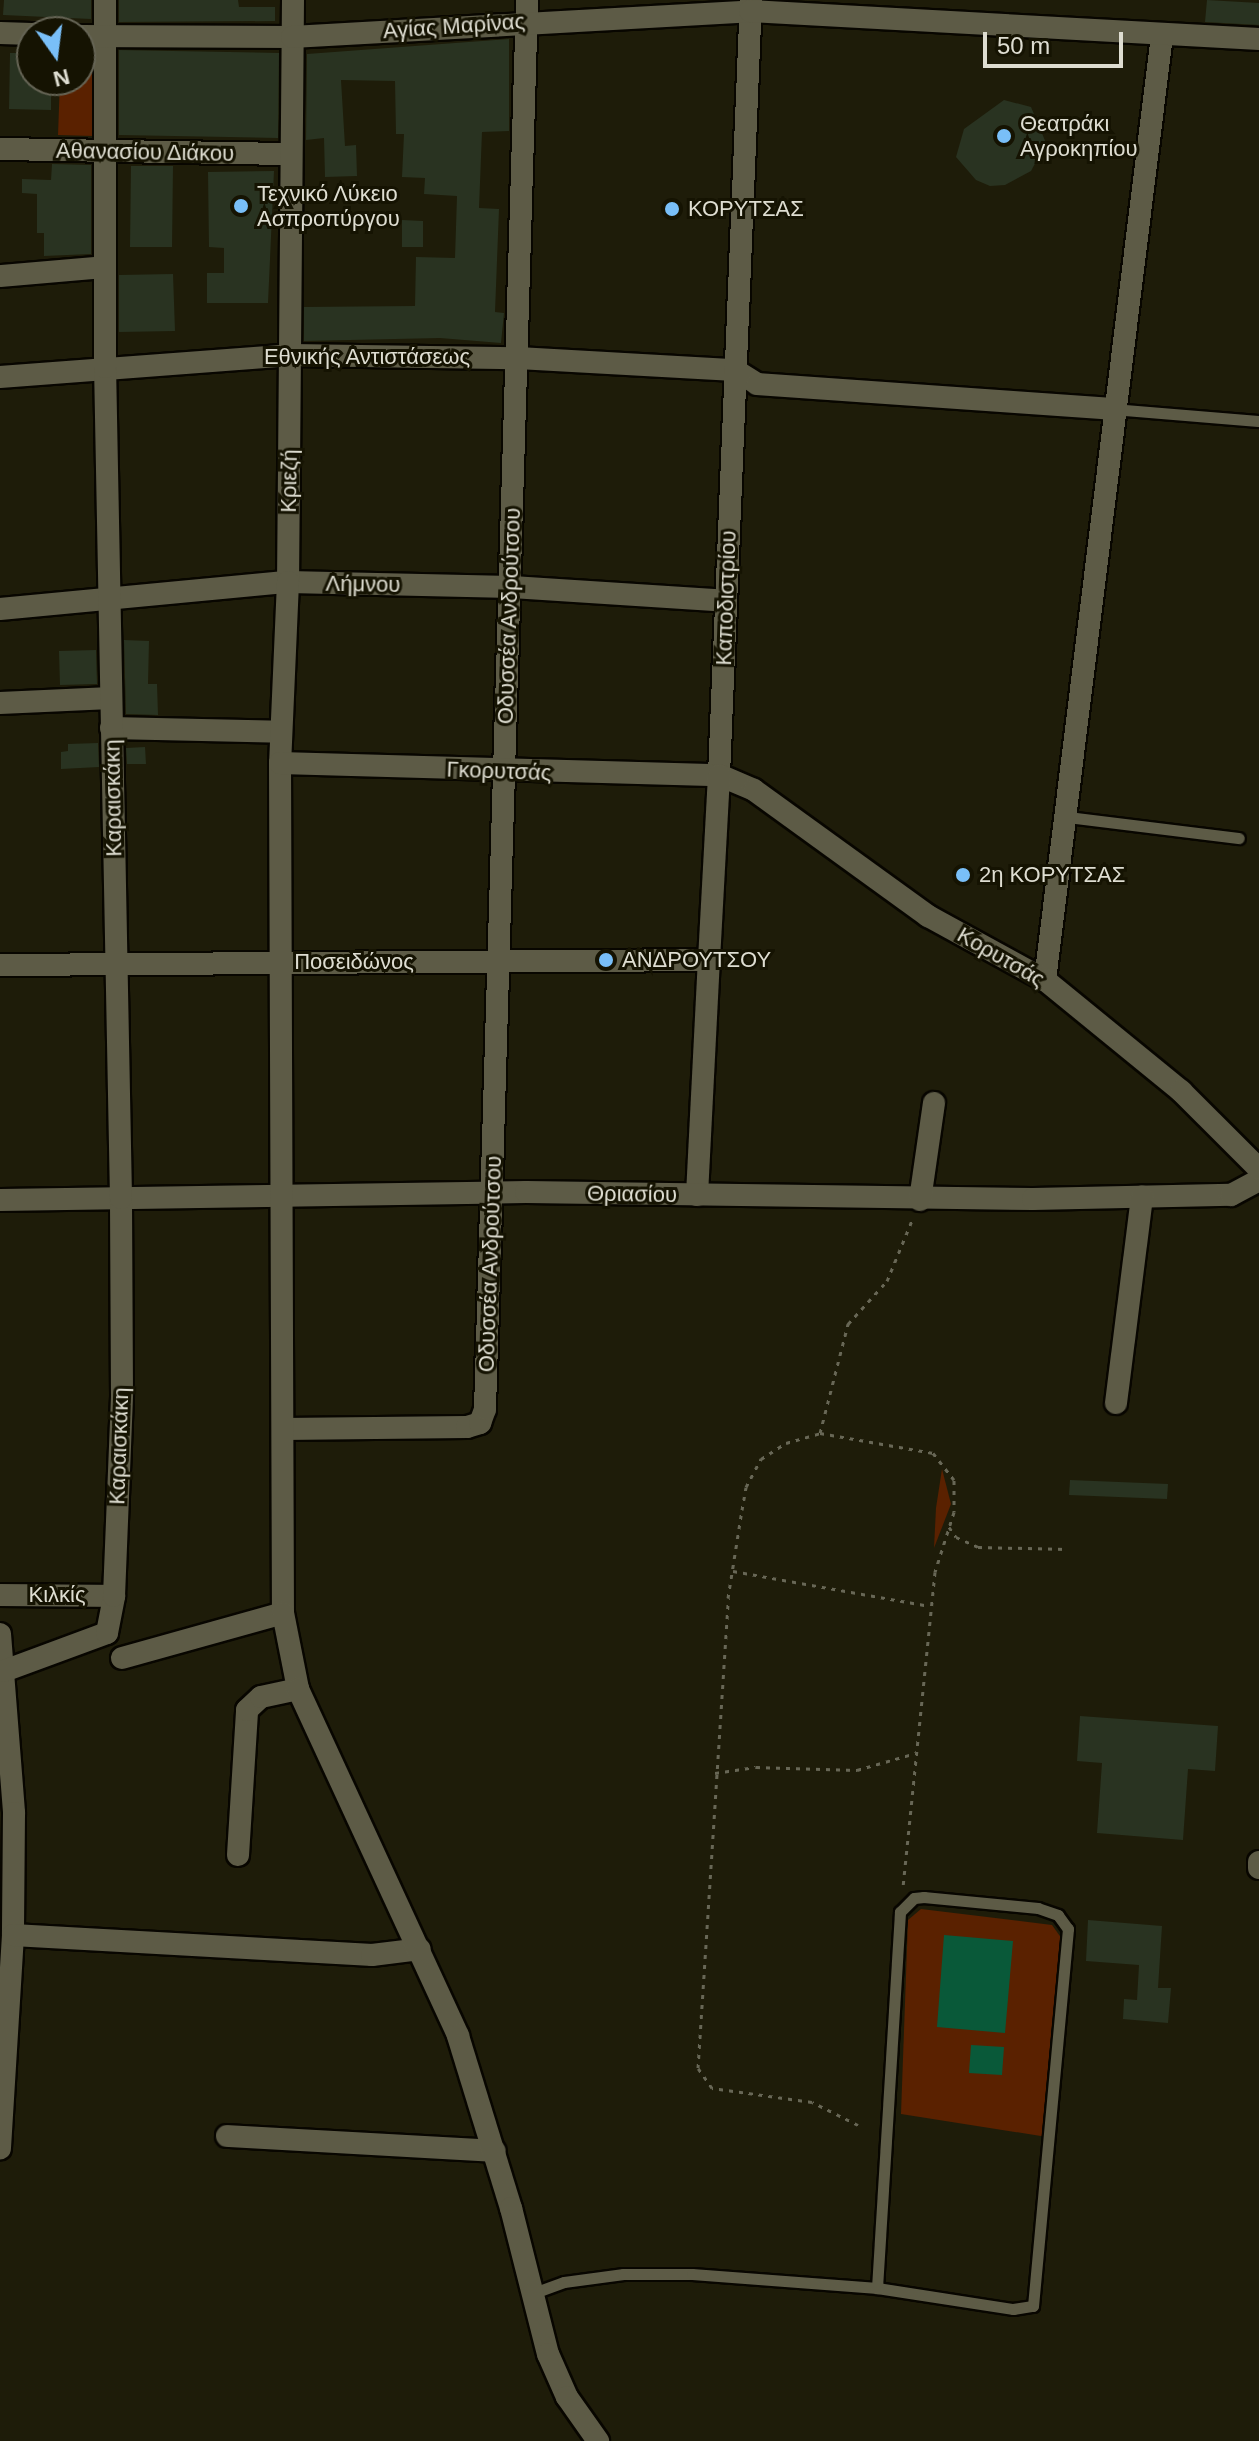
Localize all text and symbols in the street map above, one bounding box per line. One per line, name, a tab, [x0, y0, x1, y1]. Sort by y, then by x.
street label: Αγίας Μαρίνας	[382, 8, 526, 44]
north arrow	[16, 16, 96, 96]
scale bar	[987, 16, 1127, 66]
text: 50 m	[997, 32, 1050, 59]
text: N	[51, 64, 72, 92]
place label: Θεατράκι Αγροκηπίου	[1020, 110, 1138, 162]
marker: Θεατράκι Αγροκηπίου	[995, 127, 1013, 145]
street label: Αθανασίου Διάκου	[55, 137, 235, 167]
place label: Τεχνικό Λύκειο Ασπροπύργου	[257, 180, 400, 232]
place label: ΚΟΡΥΤΣΑΣ	[688, 196, 804, 222]
marker: Τεχνικό Λύκειο Ασπροπύργου	[232, 197, 250, 215]
marker: ΚΟΡΥΤΣΑΣ	[663, 200, 681, 218]
street label: Εθνικής Αντιστάσεως	[263, 344, 471, 370]
street label: Κριεζή	[275, 449, 303, 513]
street label: Οδυσσέα Ανδρούτσου	[492, 507, 526, 725]
street label: Καποδιστρίου	[710, 530, 742, 666]
street label: Λήμνου	[325, 570, 401, 598]
street label: Καραισκάκη	[99, 739, 127, 857]
street label: Γκορυτσάς	[446, 756, 552, 786]
place label: 2η ΚΟΡΥΤΣΑΣ	[979, 862, 1125, 888]
marker: 2η ΚΟΡΥΤΣΑΣ	[954, 866, 972, 884]
street label: Κορυτσάς	[953, 921, 1049, 993]
place label: ΑΝΔΡΟΥΤΣΟΥ	[622, 947, 771, 973]
street label: Ποσειδώνος	[294, 949, 414, 975]
marker: ΑΝΔΡΟΥΤΣΟΥ	[597, 951, 615, 969]
street label: Οδυσσέα Ανδρούτσου	[473, 1155, 507, 1373]
street label: Θριασίου	[587, 1180, 677, 1208]
street label: Καραισκάκη	[104, 1387, 134, 1505]
street label: Κιλκίς	[28, 1582, 86, 1608]

